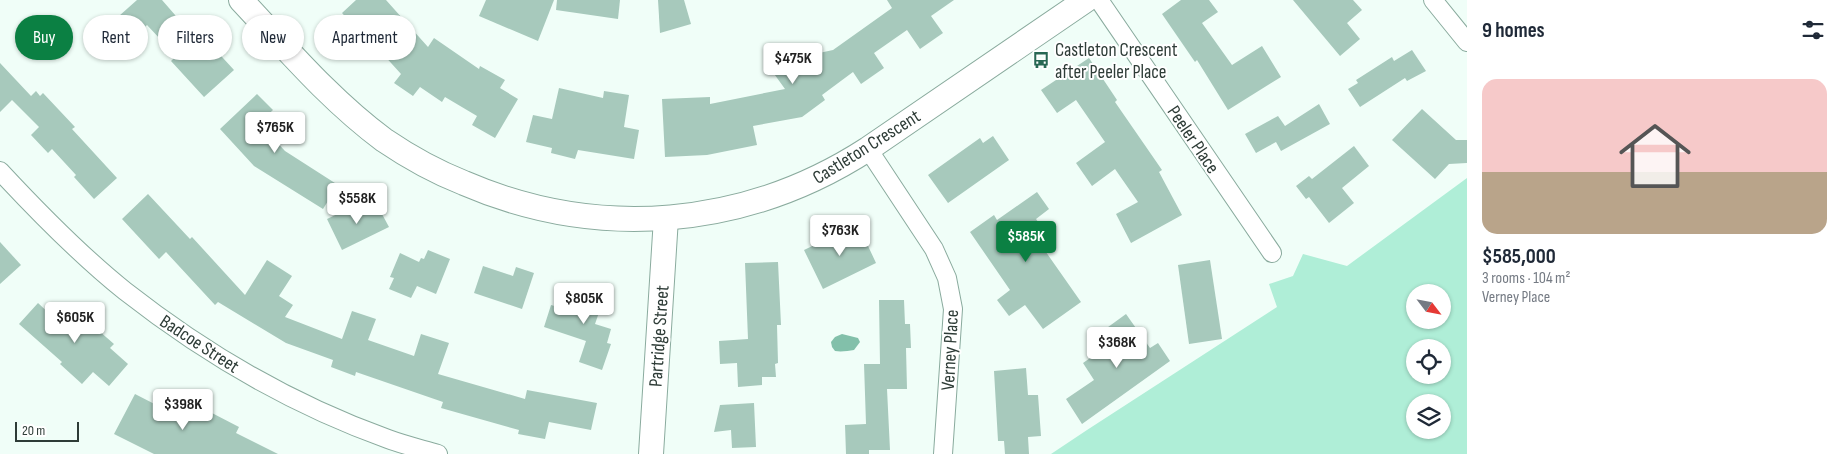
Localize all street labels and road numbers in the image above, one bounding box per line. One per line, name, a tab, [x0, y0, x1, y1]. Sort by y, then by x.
street label: Peeler Place	[1162, 101, 1224, 178]
street label: Castleton Crescent	[809, 105, 925, 190]
street label: Partridge Street	[644, 284, 675, 388]
street label: Verney Place	[937, 309, 964, 391]
street label: Badcoe Street	[155, 310, 243, 378]

